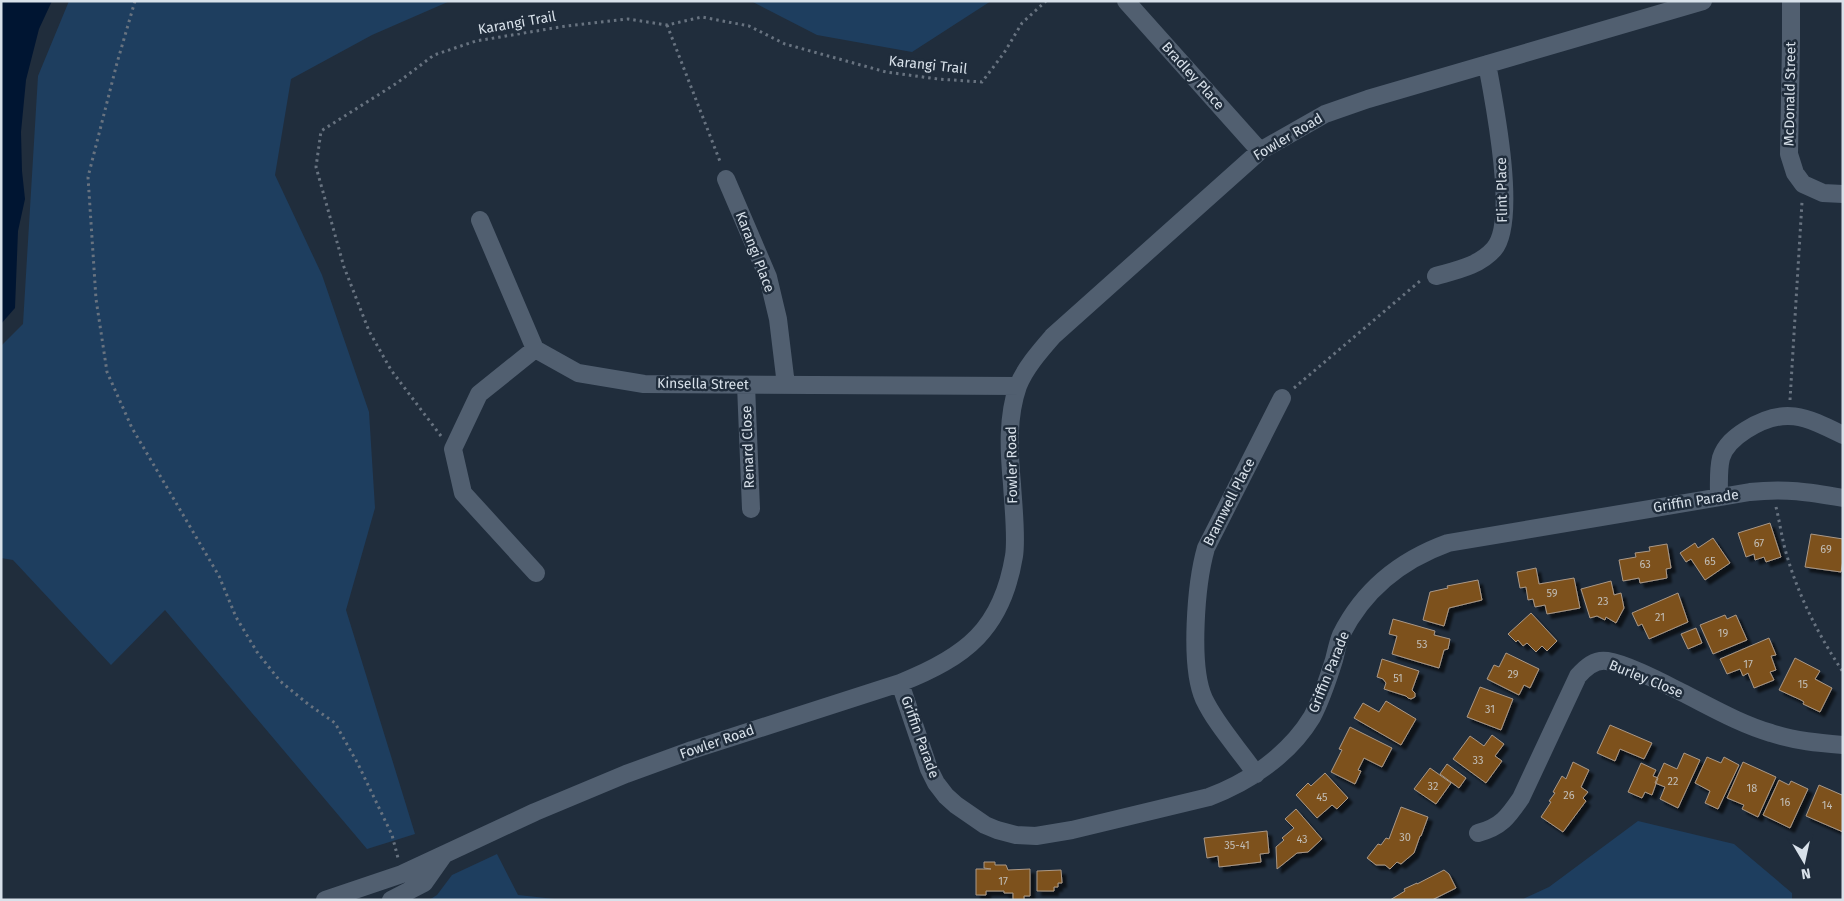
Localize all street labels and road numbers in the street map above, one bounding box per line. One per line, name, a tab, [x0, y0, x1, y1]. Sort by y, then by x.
street label: Karangi Trail	[477, 8, 557, 38]
street label: Bradley Place	[1158, 39, 1228, 113]
street label: McDonald Street	[1781, 41, 1799, 146]
street label: Karangi Trail	[888, 52, 968, 78]
street label: Fowler Road	[1250, 110, 1326, 164]
street label: Flint Place	[1493, 157, 1511, 223]
street label: Karangi Place	[732, 209, 778, 295]
street label: Kinsella Street	[657, 375, 750, 393]
street label: Renard Close	[738, 405, 758, 489]
street label: Fowler Road	[1003, 426, 1021, 504]
street label: Bramwell Place	[1200, 455, 1258, 549]
street label: Griffin Parade	[1652, 486, 1740, 516]
street label: Griffin Parade	[1305, 629, 1353, 715]
street label: Burley Close	[1606, 656, 1686, 702]
street label: Griffin Parade	[897, 694, 943, 780]
street label: Fowler Road	[678, 721, 756, 763]

